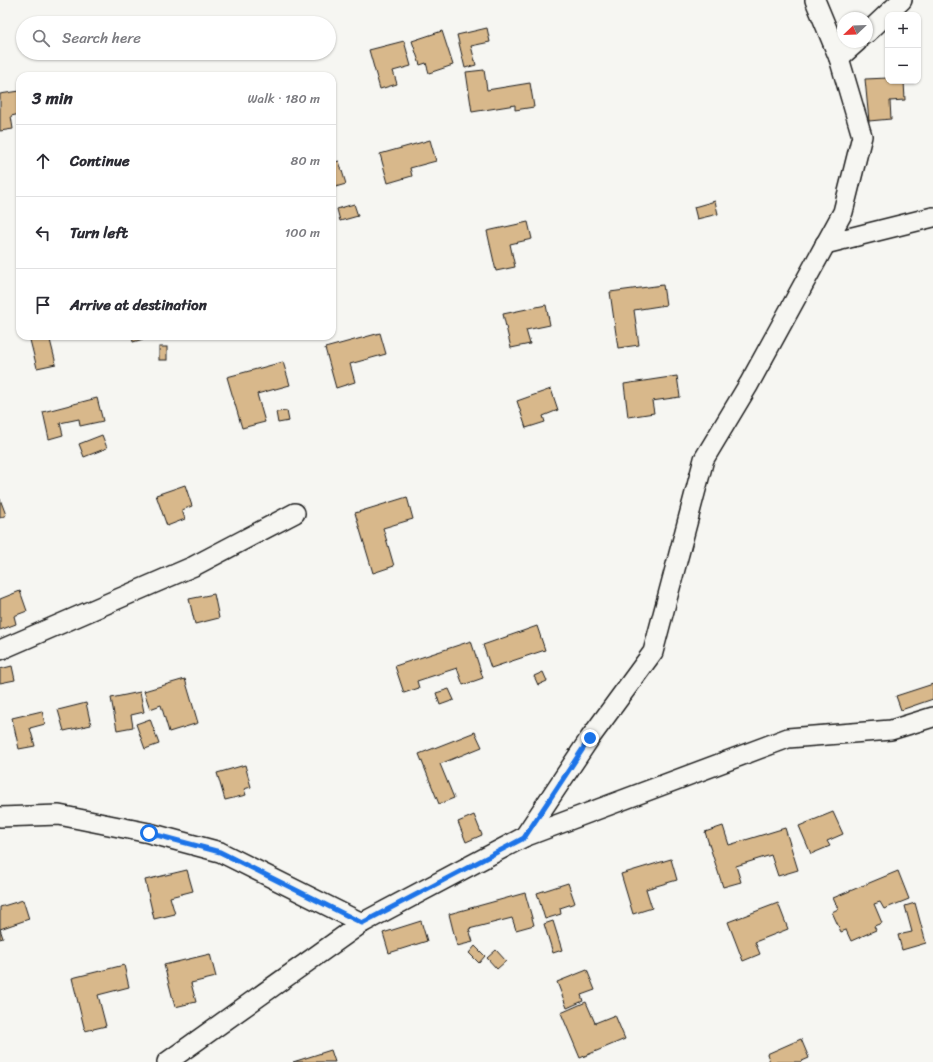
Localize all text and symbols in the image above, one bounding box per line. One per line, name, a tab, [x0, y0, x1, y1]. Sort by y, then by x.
north arrow	[837, 12, 873, 48]
map controls	[885, 12, 921, 84]
button: +	[885, 12, 921, 48]
search box	[16, 16, 336, 60]
text: Search here	[62, 25, 141, 51]
icon: search	[30, 27, 52, 49]
button: −	[885, 48, 921, 84]
text: 3 min	[32, 83, 73, 113]
text: Walk · 180 m	[248, 87, 320, 110]
text: Continue	[70, 148, 130, 174]
text: 80 m	[291, 149, 320, 172]
icon: ahead	[32, 150, 54, 172]
text: Turn left	[70, 220, 128, 246]
text: 100 m	[285, 221, 320, 244]
icon: left	[32, 222, 54, 244]
text: Arrive at destination	[70, 292, 207, 318]
icon: arrive	[32, 294, 54, 316]
route end	[581, 729, 599, 747]
route start	[140, 824, 158, 842]

